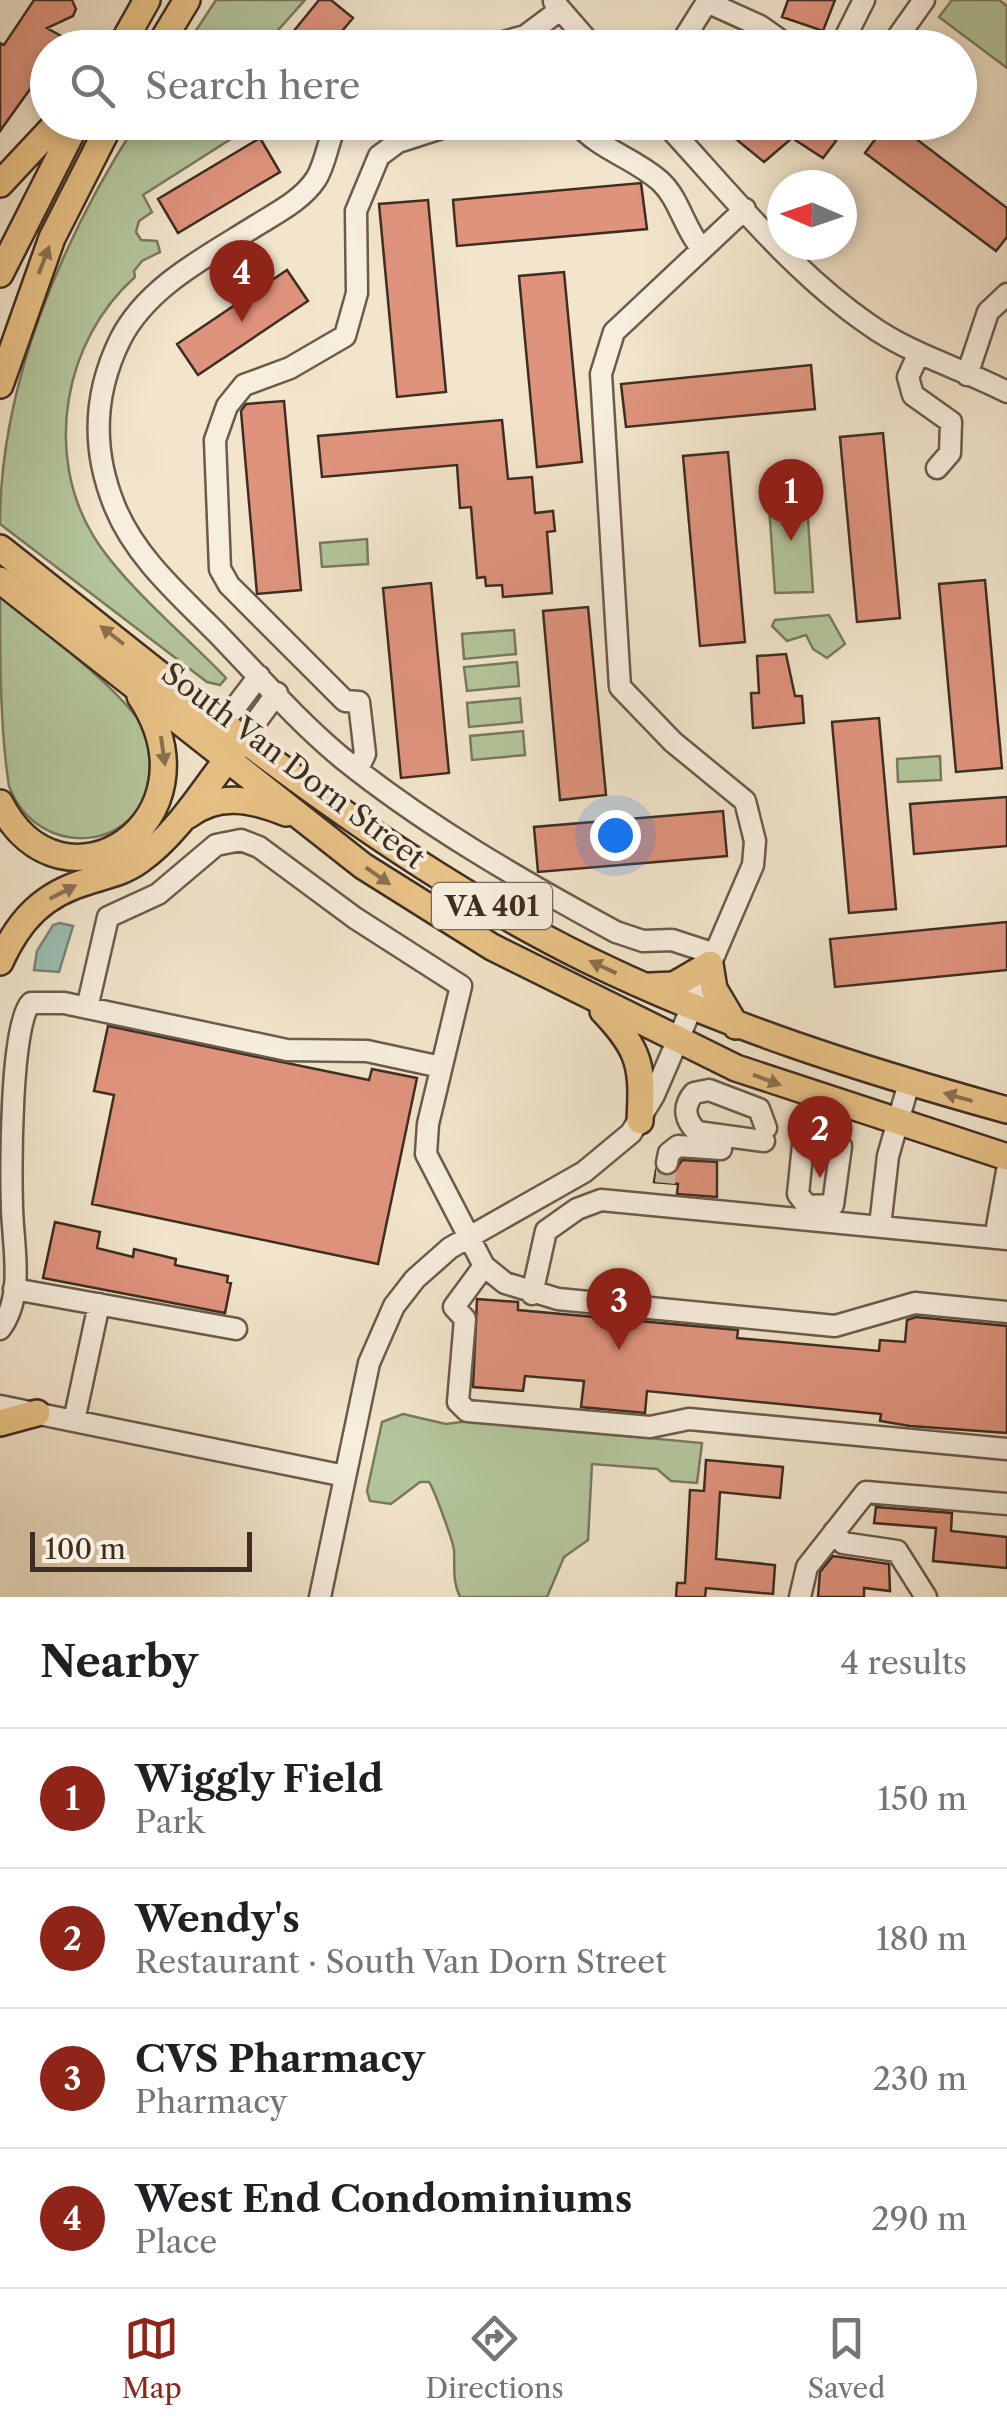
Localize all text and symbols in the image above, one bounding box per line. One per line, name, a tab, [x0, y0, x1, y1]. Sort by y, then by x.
search box	[30, 30, 977, 140]
icon: search	[65, 58, 120, 113]
text: Search here	[145, 62, 360, 109]
north arrow	[767, 170, 857, 260]
pin: 4	[210, 240, 274, 322]
one-way arrow	[36, 245, 52, 275]
pin: 1	[758, 458, 824, 541]
one-way arrow	[99, 625, 124, 646]
street label: South Van Dorn Street	[154, 655, 432, 877]
one-way arrow	[155, 735, 171, 767]
your location	[590, 810, 641, 861]
one-way arrow	[364, 866, 391, 885]
one-way arrow	[48, 883, 77, 900]
road number: VA 401	[432, 883, 552, 929]
one-way arrow	[588, 959, 618, 975]
one-way arrow	[752, 1072, 782, 1088]
one-way arrow	[942, 1088, 973, 1104]
pin: 2	[788, 1096, 852, 1178]
pin: 3	[586, 1268, 652, 1350]
scale bar	[30, 1527, 252, 1572]
text: 100 m	[45, 1532, 126, 1566]
text: Nearby	[40, 1636, 198, 1688]
text: 4 results	[841, 1643, 967, 1682]
text: Wiggly Field	[135, 1755, 383, 1802]
text: 1	[65, 1779, 80, 1818]
text: 150 m	[878, 1779, 967, 1818]
text: Park	[135, 1802, 205, 1841]
text: Wendy's	[135, 1895, 300, 1942]
text: 2	[63, 1919, 82, 1958]
text: 180 m	[876, 1919, 967, 1958]
text: Restaurant · South Van Dorn Street	[135, 1942, 666, 1981]
text: CVS Pharmacy	[135, 2035, 425, 2082]
text: 3	[63, 2059, 82, 2098]
text: 230 m	[872, 2059, 967, 2098]
text: Pharmacy	[135, 2082, 287, 2121]
text: West End Condominiums	[135, 2175, 632, 2222]
text: 4	[63, 2199, 82, 2238]
text: 290 m	[871, 2199, 967, 2238]
text: Place	[135, 2222, 217, 2261]
tab: Map	[122, 2311, 182, 2405]
tab: Directions	[425, 2311, 564, 2405]
tab: Saved	[807, 2311, 885, 2405]

